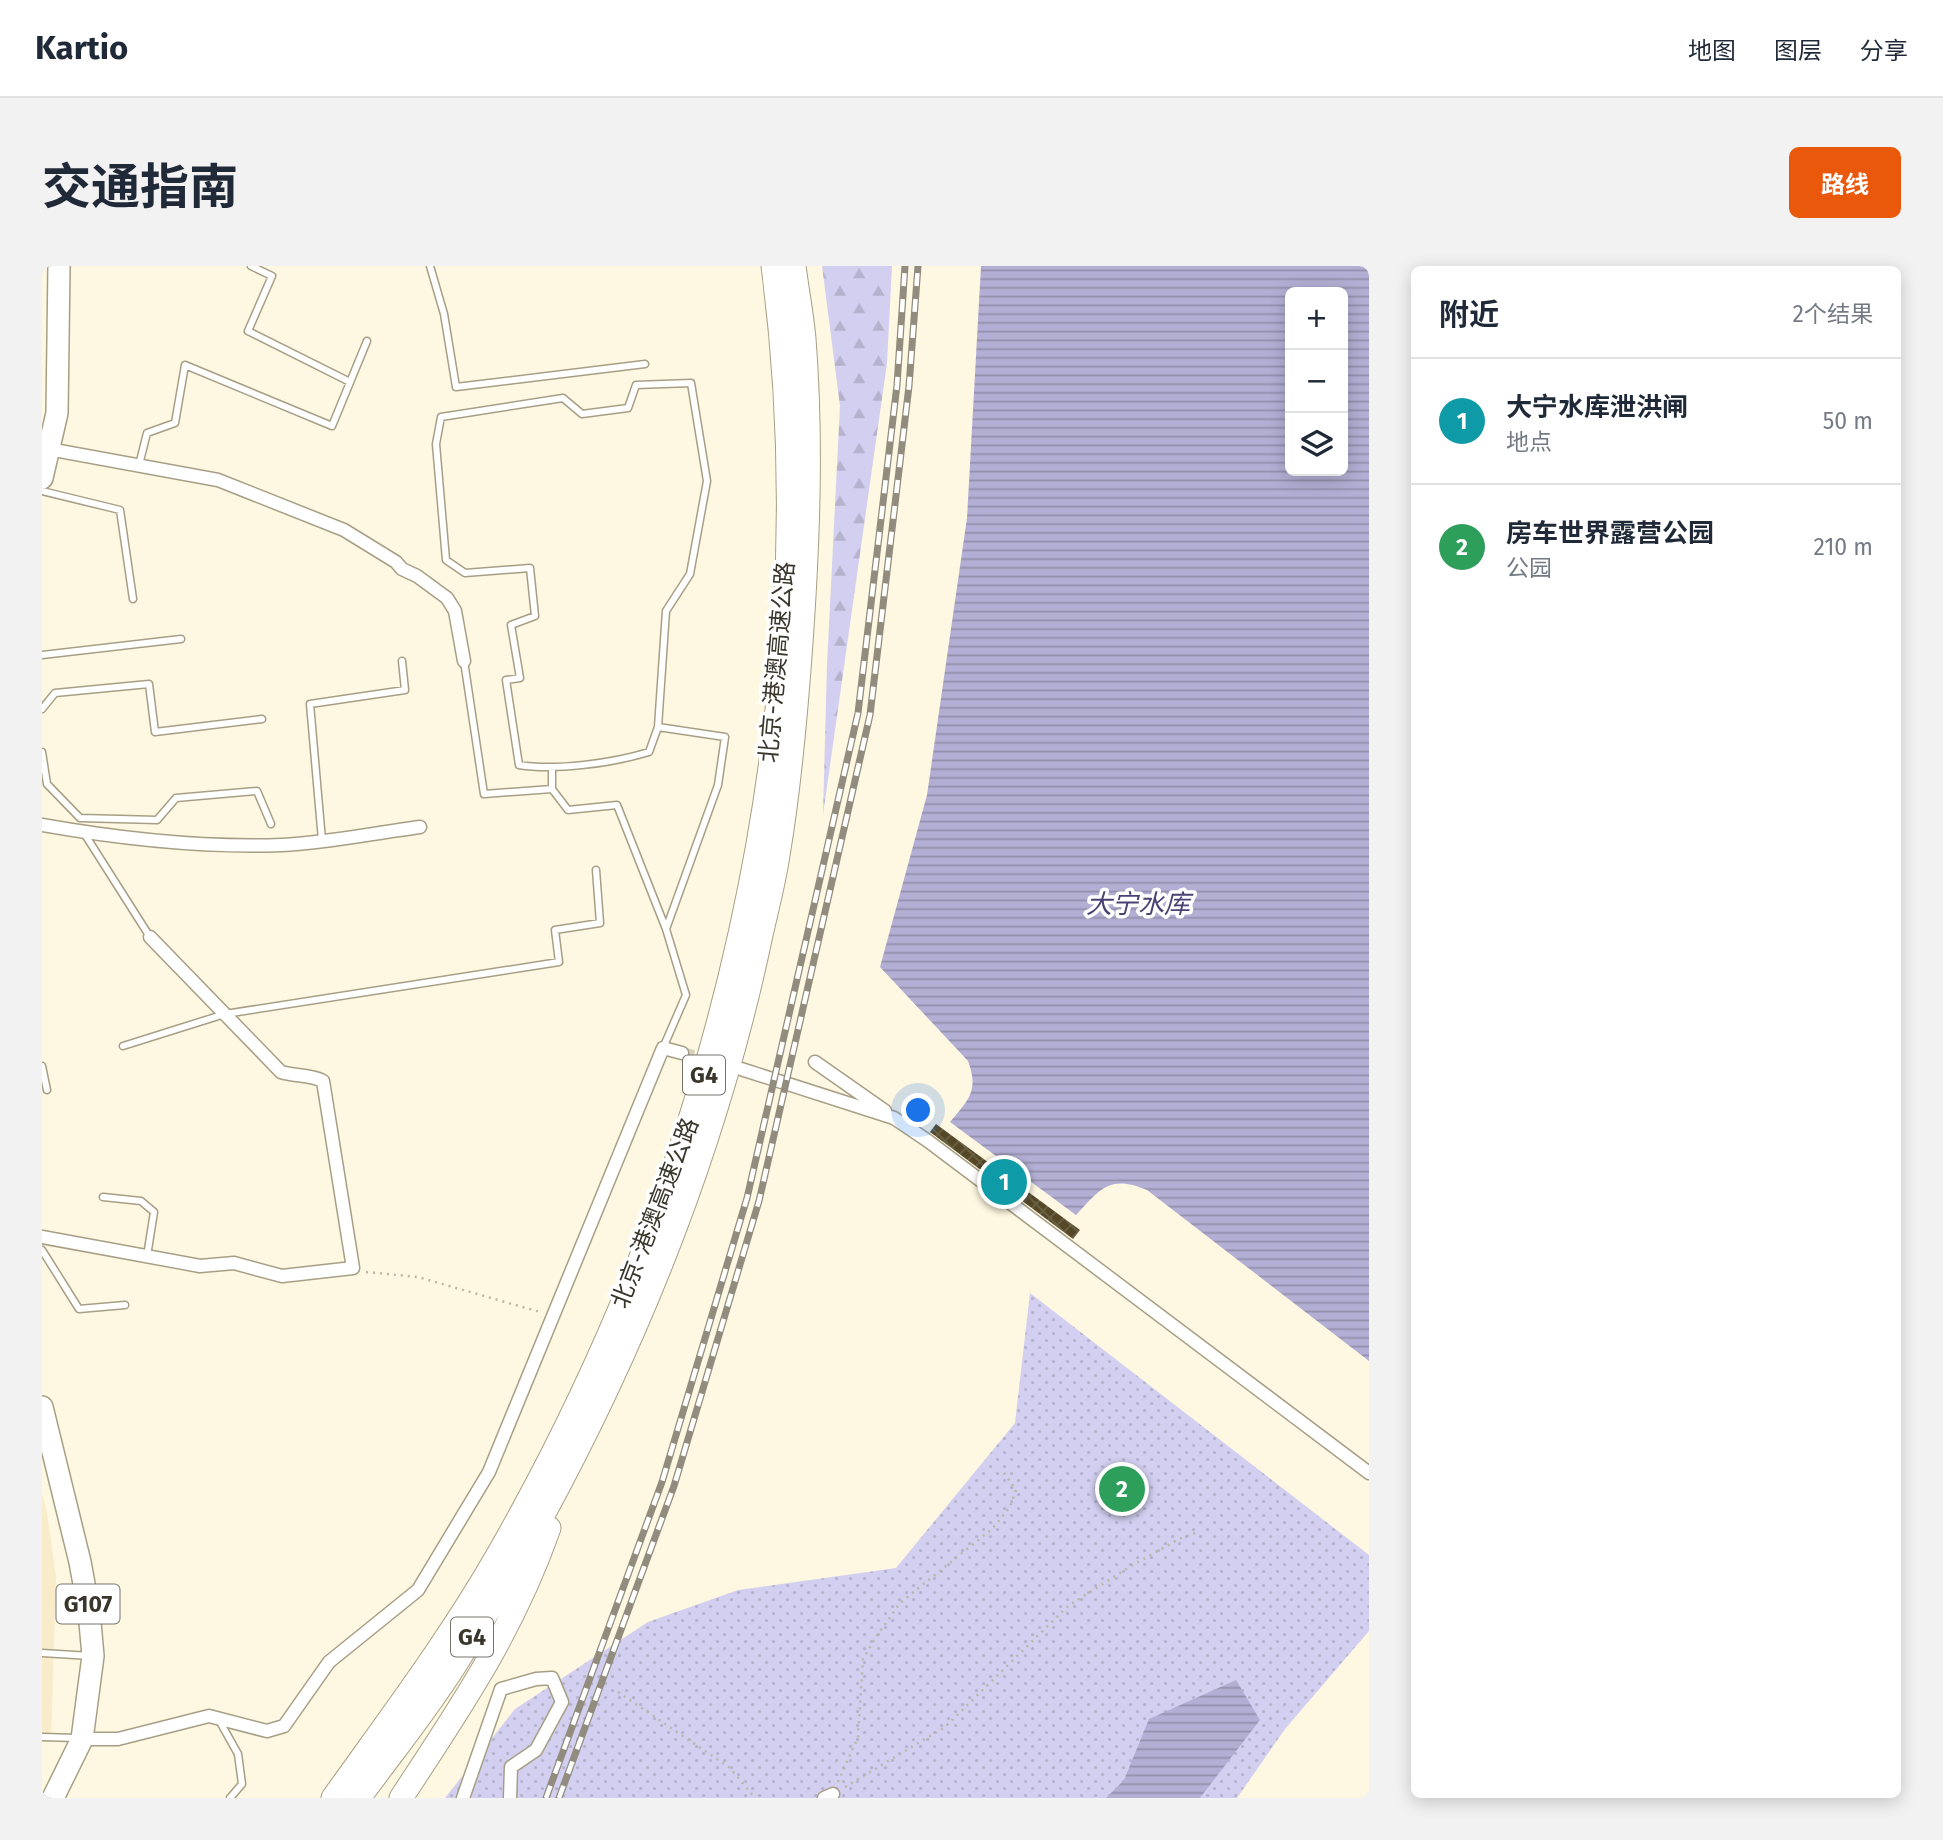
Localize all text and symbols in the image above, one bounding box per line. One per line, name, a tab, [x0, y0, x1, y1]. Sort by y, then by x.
text: Kartio	[35, 28, 128, 68]
text: 地图	[1688, 37, 1736, 65]
text: 图层	[1774, 37, 1822, 65]
text: 分享	[1860, 37, 1908, 65]
button: 路线	[1789, 147, 1901, 218]
text: 交通指南	[42, 158, 238, 217]
map controls	[1285, 287, 1348, 476]
button: +	[1285, 287, 1348, 350]
text: 附近	[1439, 297, 1499, 333]
text: 2个结果	[1793, 300, 1873, 328]
button: −	[1285, 350, 1348, 413]
text: 大宁水库泄洪闸	[1506, 392, 1688, 423]
text: 1	[1457, 407, 1467, 435]
text: 50 m	[1823, 407, 1873, 435]
button: layers	[1285, 413, 1348, 476]
text: 地点	[1506, 428, 1552, 456]
text: 房车世界露营公园	[1506, 518, 1714, 549]
text: 2	[1456, 533, 1468, 561]
text: 210 m	[1814, 533, 1873, 561]
text: 公园	[1506, 554, 1552, 582]
street label: 北京-港澳高速公路	[754, 560, 800, 764]
water label: 大宁水库	[1086, 889, 1194, 920]
road number: G4	[683, 1056, 725, 1094]
your location	[901, 1093, 935, 1127]
street label: 北京-港澳高速公路	[606, 1114, 704, 1312]
pin: 1	[981, 1156, 1027, 1208]
pin: 2	[1099, 1463, 1145, 1515]
road number: G107	[56, 1584, 120, 1624]
road number: G4	[451, 1618, 493, 1656]

